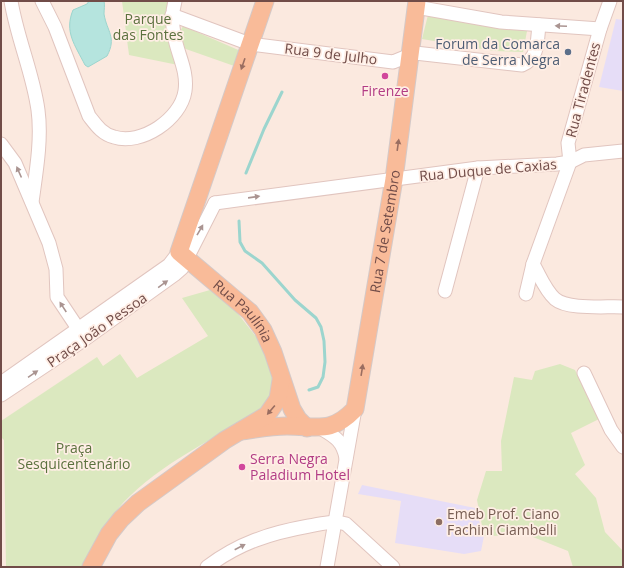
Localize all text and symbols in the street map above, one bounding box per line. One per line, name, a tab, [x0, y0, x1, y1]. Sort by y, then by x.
park label: Parque das Fontes	[113, 9, 184, 44]
one-way arrow	[555, 23, 567, 30]
place label: Forum da Comarca de Serra Negra	[435, 34, 560, 69]
street label: Rua 9 de Julho	[284, 38, 378, 69]
street label: Rua Tiradentes	[561, 40, 604, 140]
marker: Forum da Comarca de Serra Negra	[563, 47, 573, 57]
one-way arrow	[239, 58, 245, 70]
marker: Firenze	[380, 71, 390, 81]
place label: Firenze	[361, 81, 409, 100]
one-way arrow	[395, 139, 401, 151]
street label: Rua Duque de Caxias	[418, 154, 558, 185]
one-way arrow	[16, 166, 22, 177]
street label: Rua 7 de Setembro	[365, 169, 404, 294]
one-way arrow	[248, 194, 260, 201]
one-way arrow	[197, 224, 204, 236]
street label: Rua Paulínia	[209, 275, 277, 345]
one-way arrow	[158, 280, 168, 288]
street label: Praça João Pessoa	[43, 288, 150, 371]
one-way arrow	[59, 302, 67, 312]
one-way arrow	[359, 364, 365, 377]
one-way arrow	[28, 370, 39, 378]
one-way arrow	[266, 405, 275, 416]
park label: Praça Sesquicentenário	[18, 438, 130, 473]
place label: Serra Negra Paladium Hotel	[250, 449, 350, 484]
marker: Serra Negra Paladium Hotel	[237, 462, 247, 472]
place label: Emeb Prof. Ciano Fachini Ciambelli	[447, 504, 560, 539]
marker: Emeb Prof. Ciano Fachini Ciambelli	[434, 517, 444, 527]
one-way arrow	[234, 543, 246, 550]

